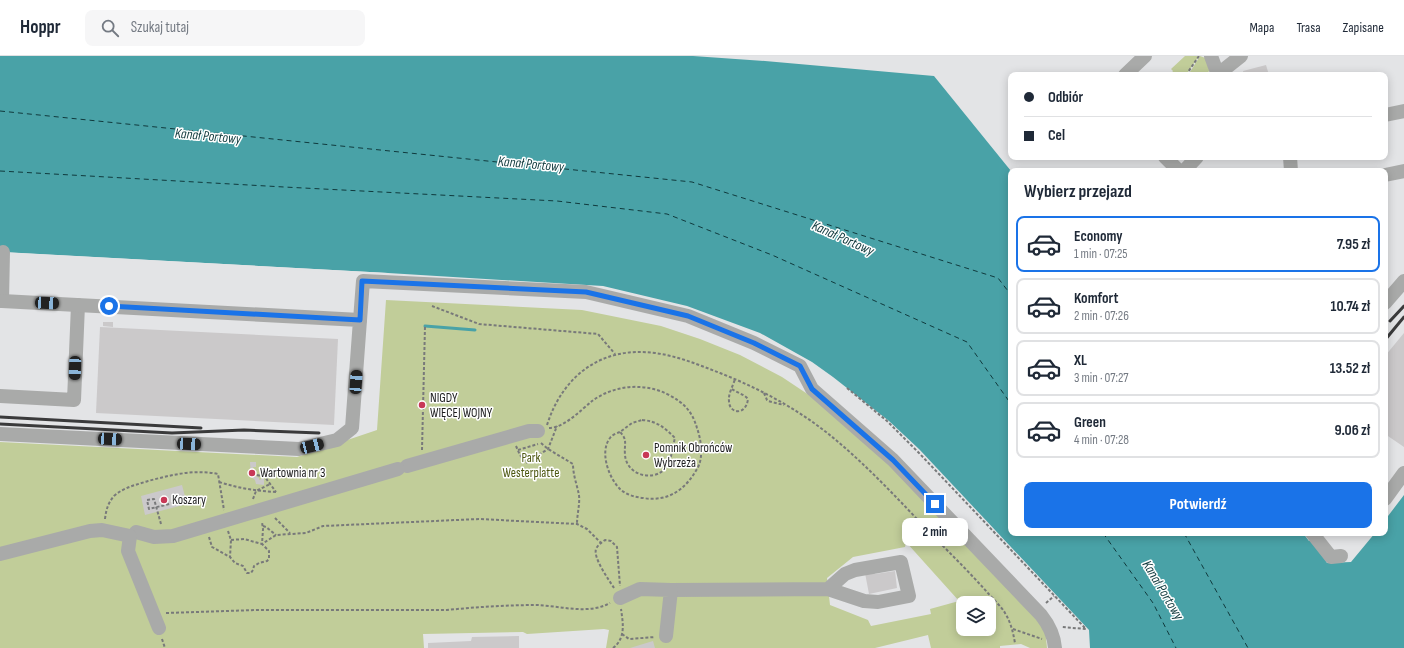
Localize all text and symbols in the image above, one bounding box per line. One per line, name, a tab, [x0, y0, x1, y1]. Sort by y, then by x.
search box	[85, 10, 365, 46]
text: Hoppr	[20, 16, 61, 39]
icon: search	[99, 17, 121, 39]
text: Szukaj tutaj	[131, 18, 189, 37]
text: Mapa	[1249, 19, 1274, 36]
text: Trasa	[1296, 19, 1321, 36]
text: Zapisane	[1343, 19, 1384, 36]
text: Odbiór	[1048, 88, 1083, 107]
water label: Kanał Portowy	[174, 125, 242, 147]
text: Cel	[1048, 126, 1065, 145]
water label: Kanał Portowy	[497, 153, 565, 175]
text: Wybierz przejazd	[1024, 181, 1132, 202]
water label: Kanał Portowy	[809, 217, 877, 260]
icon: car	[1026, 226, 1062, 262]
text: Economy	[1074, 227, 1123, 246]
text: 7.95 zł	[1337, 235, 1370, 254]
text: 1 min · 07:25	[1074, 246, 1128, 262]
icon: car	[1026, 288, 1062, 324]
text: Komfort	[1074, 289, 1118, 308]
car	[35, 296, 59, 310]
route start	[100, 297, 118, 315]
text: 10.74 zł	[1331, 297, 1370, 316]
text: 2 min · 07:26	[1074, 308, 1129, 324]
icon: car	[1026, 350, 1062, 386]
text: XL	[1074, 351, 1087, 370]
car	[69, 356, 81, 380]
text: 13.52 zł	[1330, 359, 1370, 378]
car	[349, 370, 363, 394]
text: 3 min · 07:27	[1074, 370, 1128, 386]
place label: NIGDY WIĘCEJ WOJNY	[430, 390, 493, 421]
marker: NIGDY WIĘCEJ WOJNY	[417, 400, 427, 410]
icon: car	[1026, 412, 1062, 448]
text: Green	[1074, 413, 1106, 432]
text: 9.06 zł	[1335, 421, 1370, 440]
car	[98, 432, 122, 446]
text: 4 min · 07:28	[1074, 432, 1129, 448]
car	[177, 437, 201, 451]
car	[299, 437, 325, 455]
place label: Pomnik Obrońców Wybrzeża	[654, 440, 733, 471]
park label: Park Westerplatte	[503, 450, 559, 481]
marker: Pomnik Obrońców Wybrzeża	[641, 450, 651, 460]
place label: Wartownia nr 3	[260, 465, 325, 481]
marker: Wartownia nr 3	[247, 468, 257, 478]
button: Potwierdź	[1024, 482, 1372, 528]
place label: Koszary	[172, 492, 206, 508]
marker: Koszary	[159, 495, 169, 505]
route end	[926, 495, 944, 513]
callout: 2 min	[902, 518, 968, 546]
text: 2 min	[923, 524, 947, 540]
water label: Kanał Portowy	[1139, 557, 1188, 623]
map controls	[956, 596, 996, 636]
button: layers	[956, 596, 996, 636]

